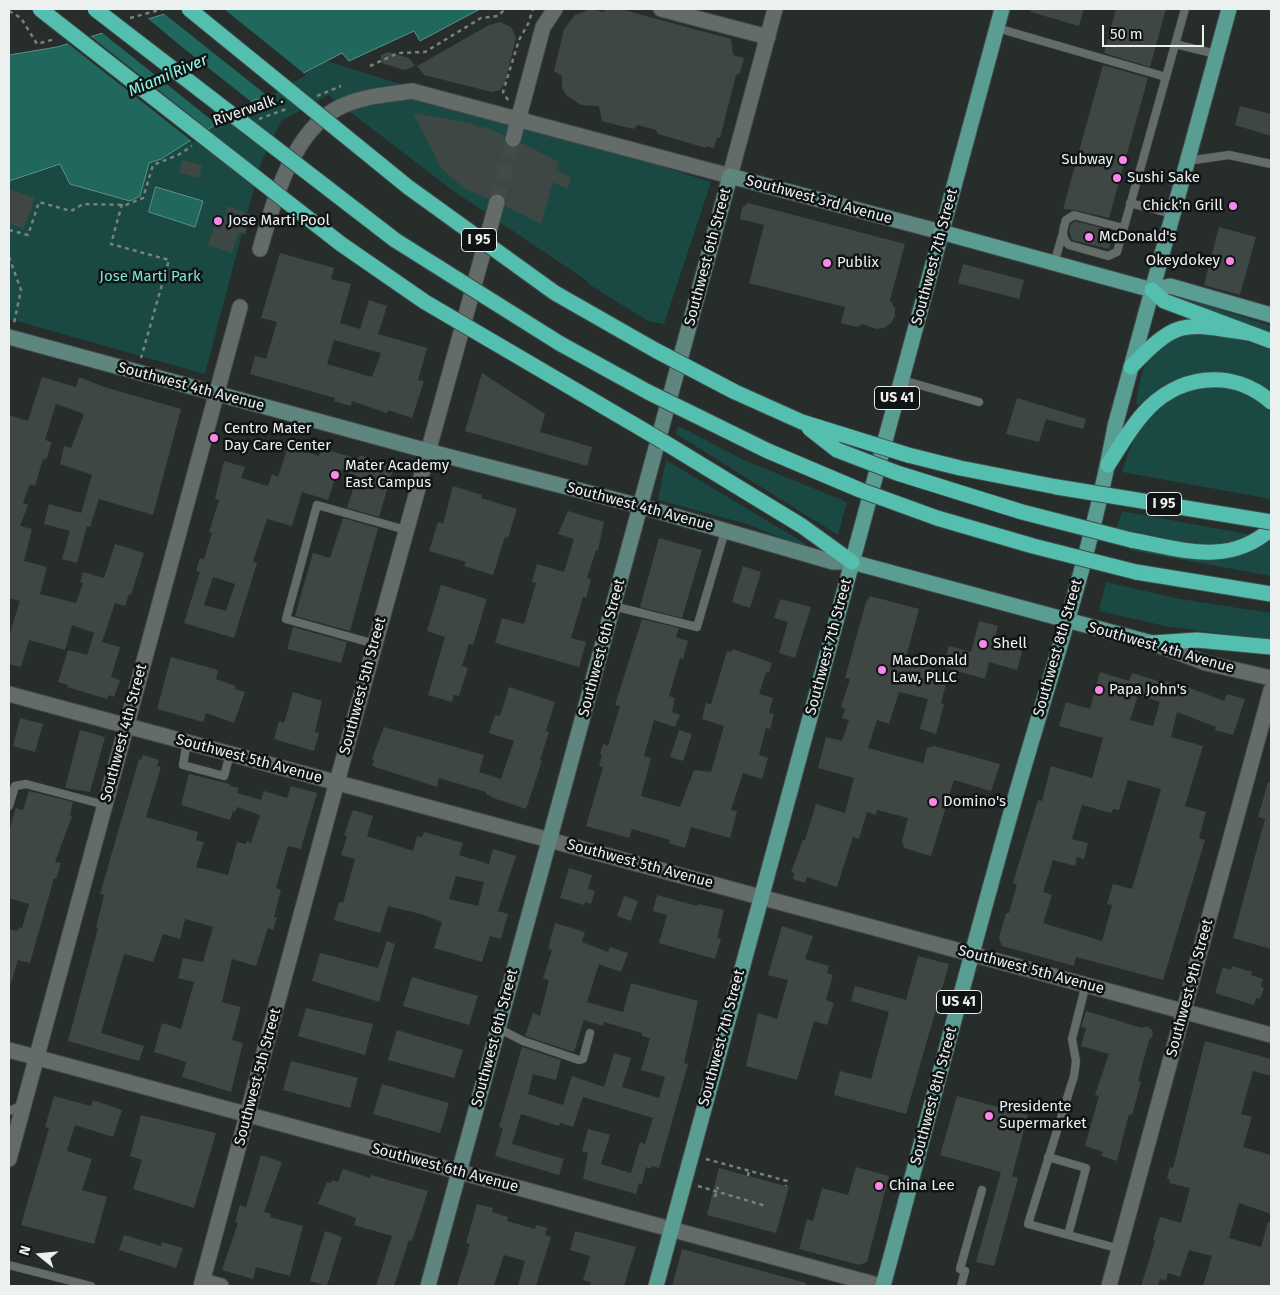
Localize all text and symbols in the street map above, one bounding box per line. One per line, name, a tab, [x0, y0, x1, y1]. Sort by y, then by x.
scale bar	[1105, 15, 1208, 47]
text: 50 m	[1110, 25, 1143, 43]
water label: Miami River	[125, 51, 211, 101]
street label: Riverwalk .	[211, 90, 285, 130]
place label: Subway	[1061, 151, 1113, 169]
marker: Subway	[1117, 154, 1129, 166]
place label: Sushi Sake	[1127, 169, 1200, 187]
street label: Southwest 3rd Avenue	[744, 172, 894, 228]
marker: Sushi Sake	[1111, 172, 1123, 184]
street label: Southwest 6th Street	[681, 186, 735, 328]
street label: Southwest 7th Street	[908, 187, 962, 327]
place label: Chick'n Grill	[1143, 197, 1223, 215]
marker: Chick'n Grill	[1227, 200, 1239, 212]
place label: Jose Marti Pool	[228, 212, 330, 230]
marker: Jose Marti Pool	[212, 215, 224, 227]
road number: I 95	[462, 228, 496, 252]
place label: McDonald's	[1099, 228, 1176, 246]
marker: McDonald's	[1083, 231, 1095, 243]
place label: Okeydokey	[1146, 252, 1220, 270]
place label: Publix	[837, 254, 879, 272]
marker: Okeydokey	[1224, 255, 1236, 267]
marker: Publix	[821, 257, 833, 269]
park label: Jose Marti Park	[99, 268, 201, 286]
street label: Southwest 4th Avenue	[116, 359, 266, 415]
road number: US 41	[874, 386, 920, 409]
place label: Centro Mater Day Care Center	[224, 420, 331, 455]
marker: Centro Mater Day Care Center	[208, 432, 220, 444]
place label: Mater Academy East Campus	[345, 457, 449, 492]
marker: Mater Academy East Campus	[329, 469, 341, 481]
street label: Southwest 4th Avenue	[565, 479, 715, 535]
road number: I 95	[1146, 492, 1182, 516]
street label: Southwest 6th Street	[575, 577, 629, 719]
street label: Southwest 7th Street	[802, 577, 856, 717]
street label: Southwest 8th Street	[1030, 577, 1086, 719]
street label: Southwest 5th Street	[336, 615, 390, 757]
street label: Southwest 4th Avenue	[1086, 619, 1236, 677]
place label: Shell	[993, 635, 1027, 653]
marker: Shell	[977, 638, 989, 650]
place label: MacDonald Law, PLLC	[892, 652, 968, 687]
street label: Southwest 4th Street	[97, 662, 151, 804]
marker: MacDonald Law, PLLC	[876, 664, 888, 676]
place label: Papa John's	[1109, 681, 1187, 699]
marker: Papa John's	[1093, 684, 1105, 696]
street label: Southwest 5th Avenue	[174, 731, 324, 787]
place label: Domino's	[943, 793, 1006, 811]
marker: Domino's	[927, 796, 939, 808]
street label: Southwest 5th Avenue	[565, 836, 715, 892]
street label: Southwest 9th Street	[1163, 917, 1217, 1059]
street label: Southwest 5th Avenue	[956, 942, 1106, 998]
street label: Southwest 6th Street	[468, 967, 522, 1109]
street label: Southwest 7th Street	[695, 968, 749, 1108]
road number: US 41	[936, 990, 982, 1014]
street label: Southwest 5th Street	[231, 1006, 285, 1148]
street label: Southwest 8th Street	[907, 1025, 961, 1167]
place label: Presidente Supermarket	[999, 1098, 1087, 1133]
marker: Presidente Supermarket	[983, 1110, 995, 1122]
street label: Southwest 6th Avenue	[370, 1140, 520, 1196]
place label: China Lee	[889, 1177, 955, 1195]
marker: China Lee	[873, 1180, 885, 1192]
north arrow	[15, 1230, 65, 1280]
text: N	[16, 1244, 35, 1257]

